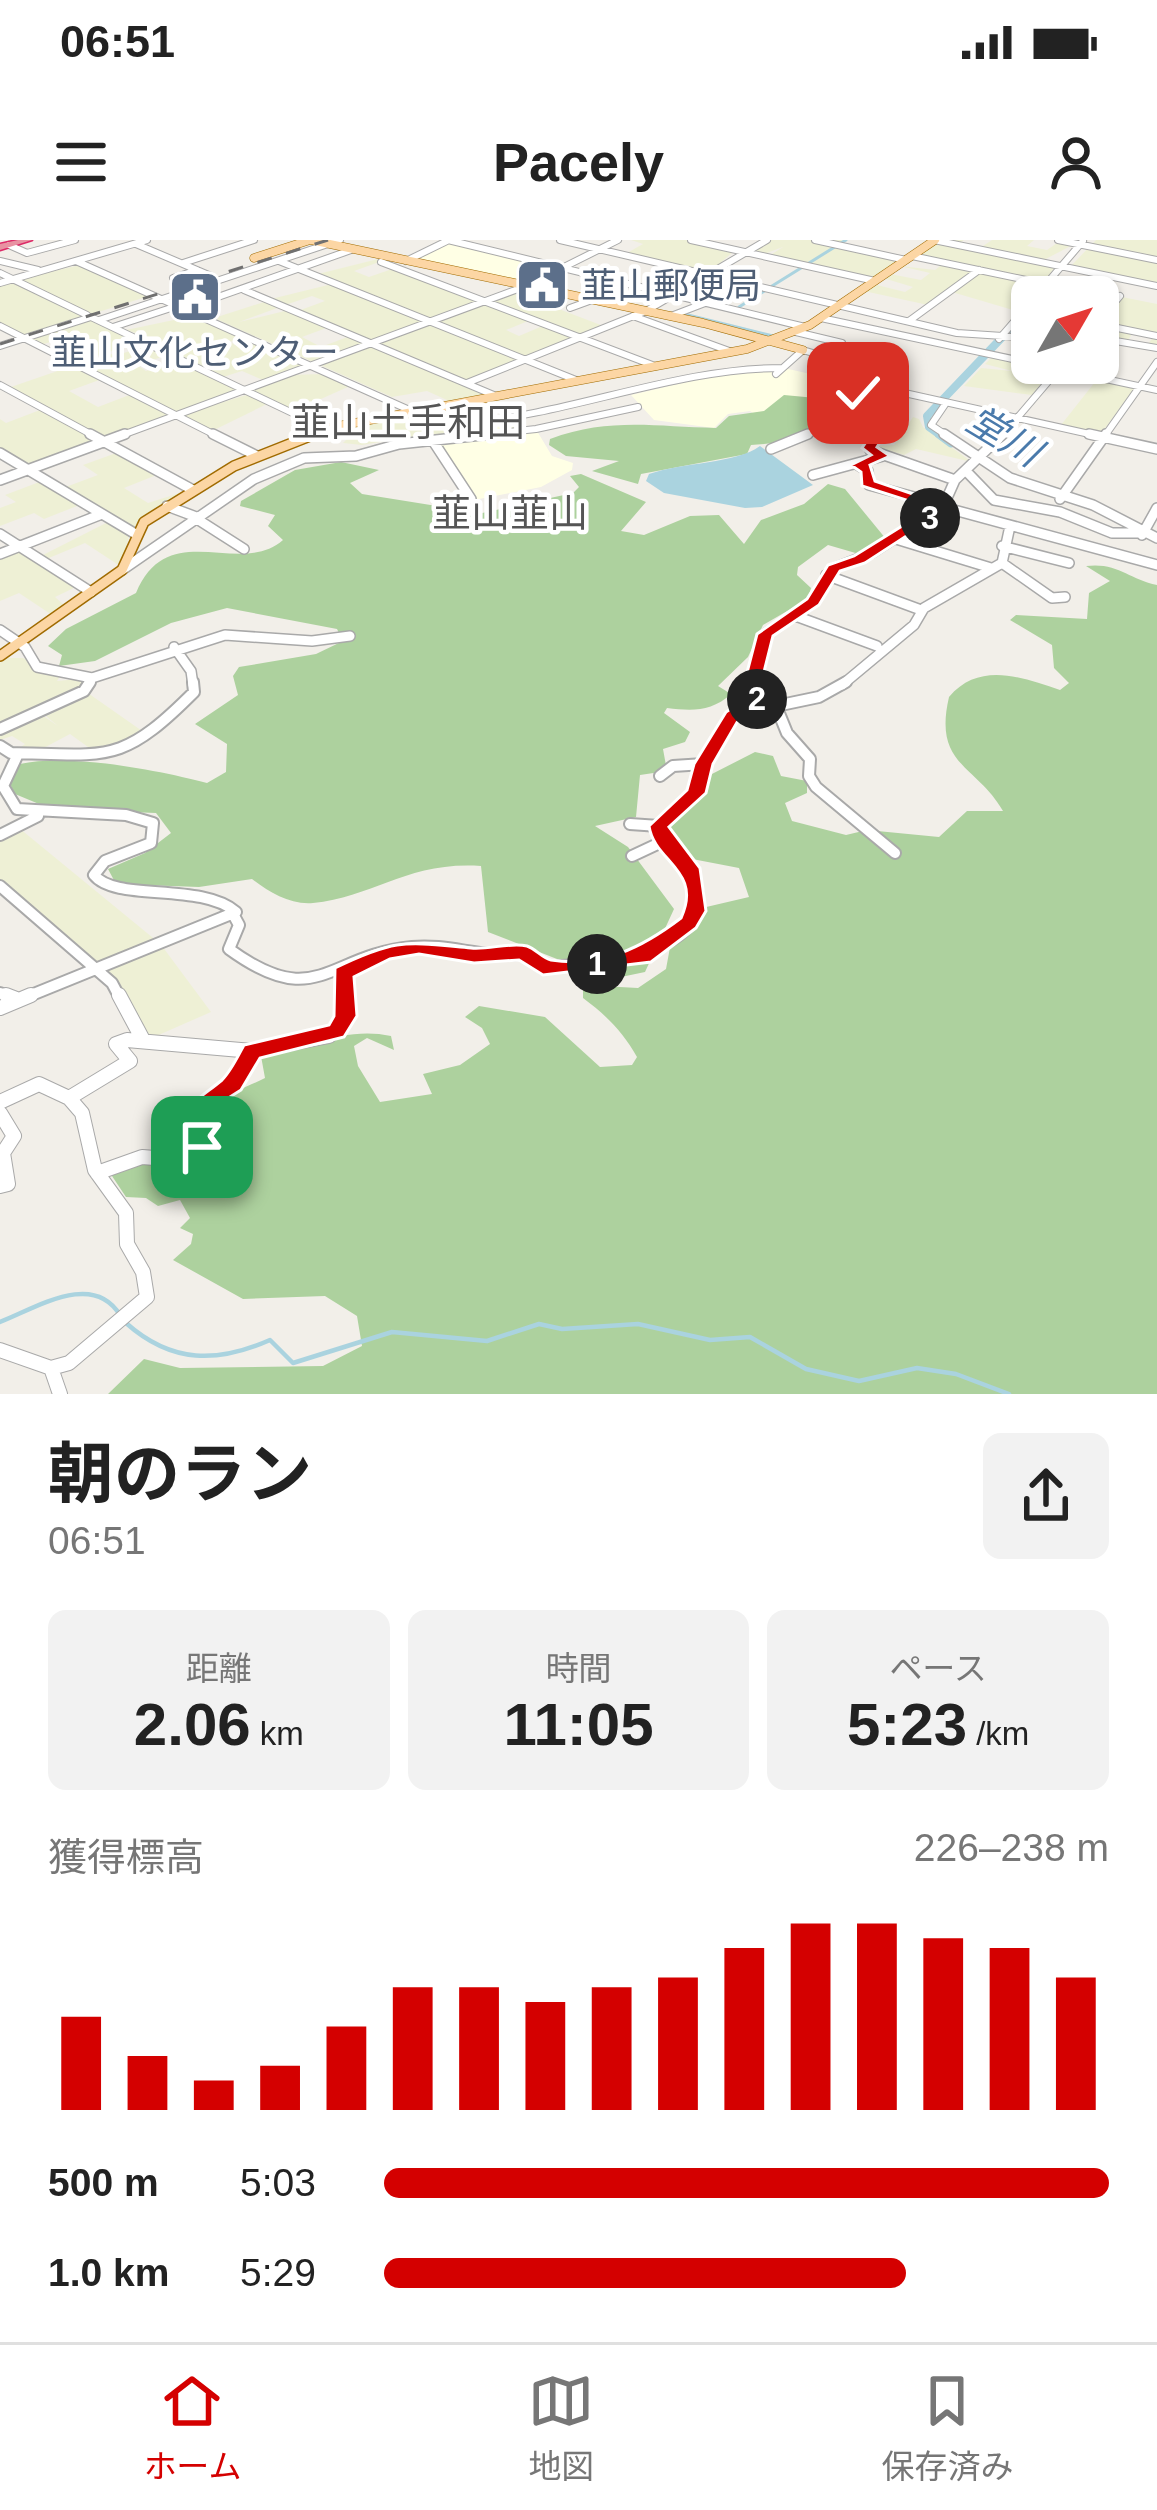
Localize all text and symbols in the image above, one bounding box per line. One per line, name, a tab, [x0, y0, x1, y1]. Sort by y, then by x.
text: 06:51	[60, 16, 175, 67]
icon: menu	[48, 129, 114, 195]
icon: person	[1043, 129, 1109, 195]
text: Pacely	[493, 132, 664, 192]
public building icon: 韮山郵便局	[514, 257, 570, 313]
place label: 韮山郵便局	[581, 265, 761, 306]
public building icon: 韮山文化センター	[167, 269, 223, 325]
north arrow	[1011, 276, 1119, 384]
map controls	[1011, 276, 1119, 384]
place label: 韮山文化センター	[51, 332, 339, 373]
pin	[807, 342, 909, 444]
icon: check	[825, 360, 891, 426]
water label: 堂川	[959, 397, 1052, 477]
district label: 韮山土手和田	[291, 401, 525, 444]
pin: 3	[900, 488, 960, 548]
district label: 韮山韮山	[432, 492, 588, 535]
text: 3	[921, 499, 939, 536]
pin: 2	[727, 669, 787, 729]
text: 2	[748, 680, 766, 717]
pin: 1	[567, 934, 627, 994]
text: 1	[588, 945, 606, 982]
pin	[151, 1096, 253, 1198]
icon: arrive	[169, 1114, 235, 1180]
button: share	[983, 1433, 1109, 1559]
text: 朝のラン	[48, 1437, 312, 1511]
text: 06:51	[48, 1519, 146, 1562]
text: 距離	[186, 1650, 252, 1687]
text: 時間	[545, 1650, 611, 1687]
text: ペース	[889, 1650, 987, 1687]
text: 2.06	[134, 1691, 251, 1758]
text: 11:05	[503, 1691, 654, 1758]
text: 5:23	[847, 1691, 967, 1758]
text: km	[251, 1715, 304, 1752]
text: /km	[967, 1715, 1029, 1752]
text: 226–238 m	[914, 1826, 1109, 1869]
text: 獲得標高	[48, 1836, 204, 1879]
text: 500 m	[48, 2161, 159, 2204]
text: 5:03	[240, 2161, 316, 2204]
text: 1.0 km	[48, 2251, 169, 2294]
text: 5:29	[240, 2251, 316, 2294]
tab: ホーム	[143, 2368, 242, 2488]
tab: 地図	[528, 2368, 594, 2488]
tab: 保存済み	[881, 2368, 1013, 2488]

